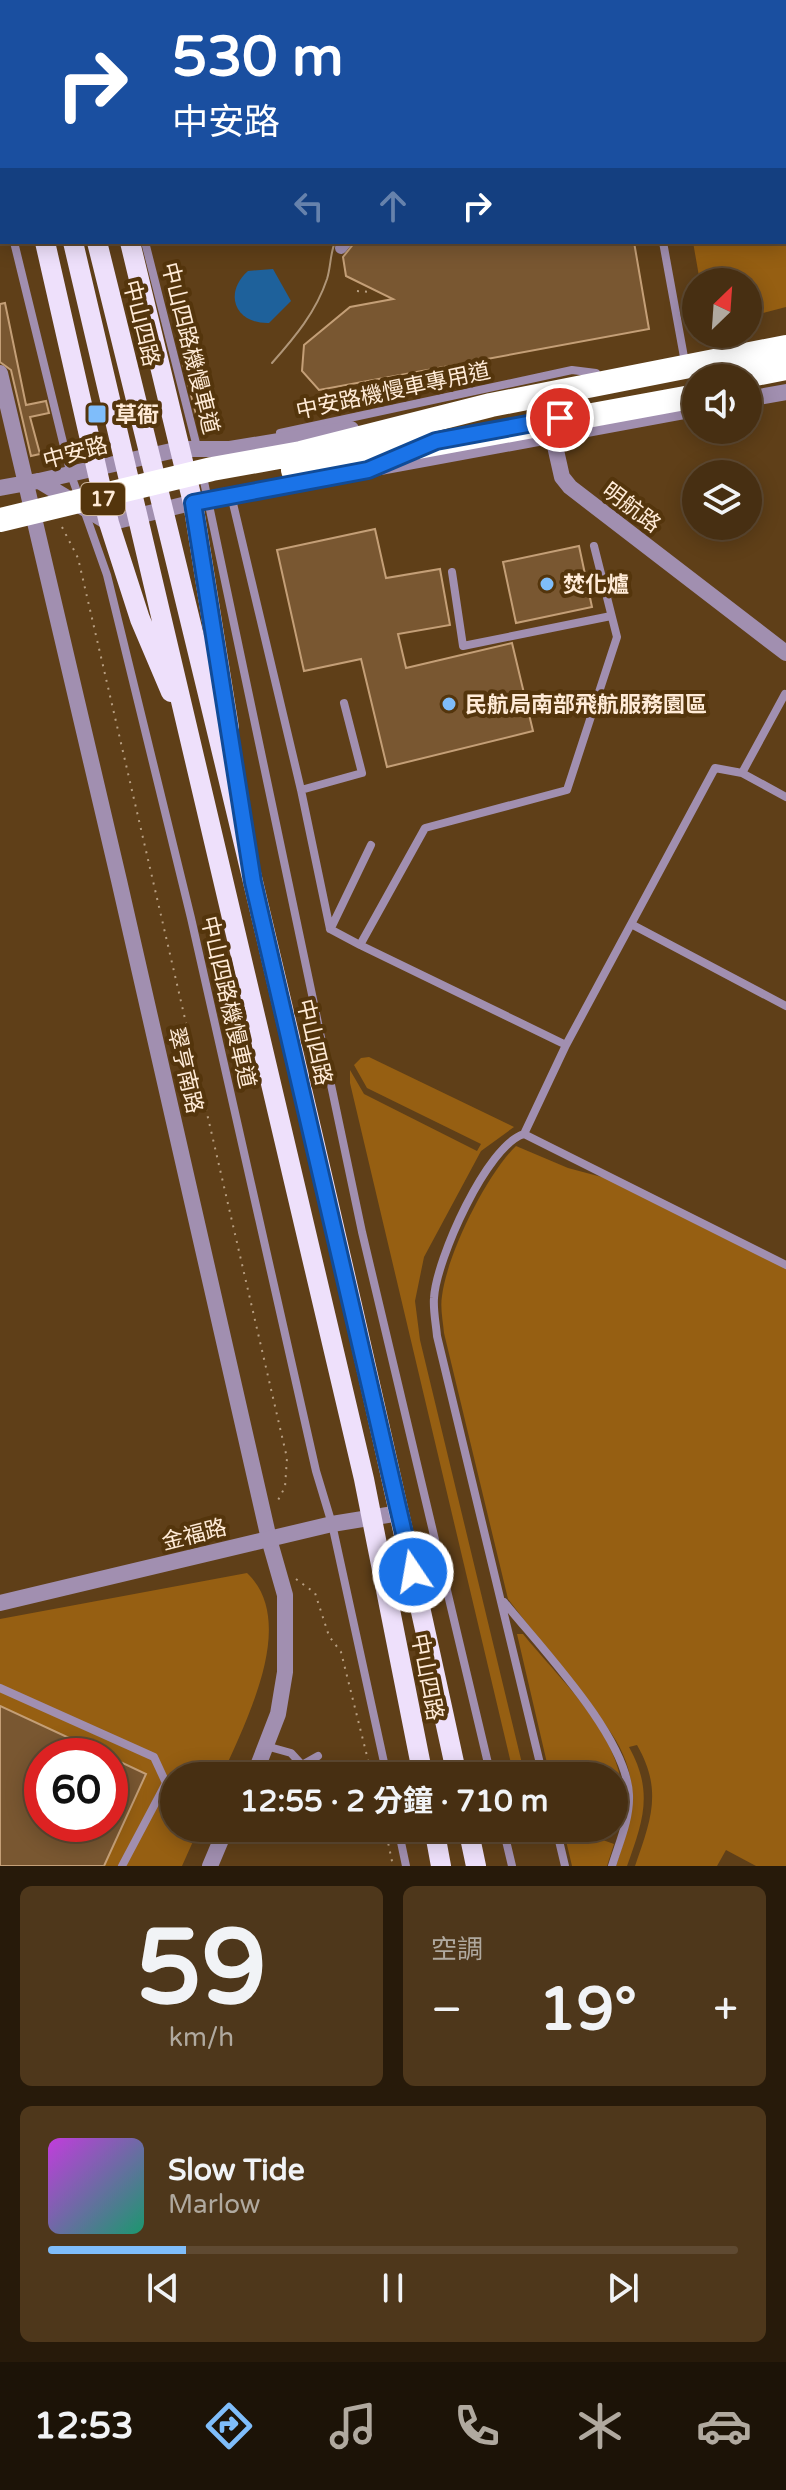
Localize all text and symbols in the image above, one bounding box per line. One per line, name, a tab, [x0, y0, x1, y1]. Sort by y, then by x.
text: 530 m	[172, 24, 343, 91]
icon: right	[40, 32, 144, 136]
text: 中安路	[172, 101, 280, 144]
icon: left	[287, 184, 331, 228]
icon: ahead	[371, 184, 415, 228]
icon: right	[455, 184, 499, 228]
street label: 中山四路機慢車道	[156, 260, 224, 437]
north arrow	[682, 268, 762, 348]
map controls	[682, 268, 762, 540]
street label: 中山四路	[118, 277, 164, 369]
street label: 中安路機慢車專用道	[294, 358, 493, 424]
button: sound	[682, 364, 762, 444]
pin	[526, 384, 594, 452]
icon: arrive	[538, 396, 582, 440]
place label: 草衙	[115, 402, 159, 428]
marker: 草衙	[86, 403, 108, 425]
street label: 中安路	[40, 432, 111, 474]
button: layers	[682, 460, 762, 540]
street label: 明航路	[597, 478, 666, 538]
road number: 17	[81, 483, 125, 515]
place label: 焚化爐	[563, 572, 629, 598]
marker: 焚化爐	[538, 575, 556, 593]
place label: 民航局南部飛航服務園區	[465, 692, 707, 718]
marker: 民航局南部飛航服務園區	[440, 695, 458, 713]
street label: 中山四路機慢車道	[196, 914, 260, 1091]
street label: 中山四路	[291, 996, 337, 1088]
street label: 翠亨南路	[162, 1024, 208, 1116]
street label: 金福路	[159, 1514, 229, 1556]
position arrow	[371, 1530, 455, 1614]
street label: 中山四路	[406, 1632, 448, 1723]
speed limit sign: 60	[24, 1738, 128, 1842]
text: 12:55 · 2 分鐘 · 710 m	[240, 1783, 548, 1820]
text: 59	[136, 1907, 267, 2032]
text: 空調	[431, 1934, 483, 1965]
text: 19°	[539, 1974, 637, 2046]
text: −	[431, 1984, 462, 2037]
text: +	[713, 1984, 738, 2037]
text: km/h	[169, 2022, 234, 2053]
text: Slow Tide	[168, 2152, 305, 2189]
text: Marlow	[168, 2189, 260, 2220]
icon: previous	[141, 2266, 185, 2310]
icon: pause	[371, 2266, 415, 2310]
icon: next	[601, 2266, 645, 2310]
icon: directions	[201, 2398, 257, 2454]
icon: music	[325, 2398, 381, 2454]
icon: phone	[449, 2398, 505, 2454]
icon: climate	[572, 2398, 628, 2454]
icon: car	[696, 2398, 752, 2454]
text: 12:53	[34, 2405, 134, 2448]

